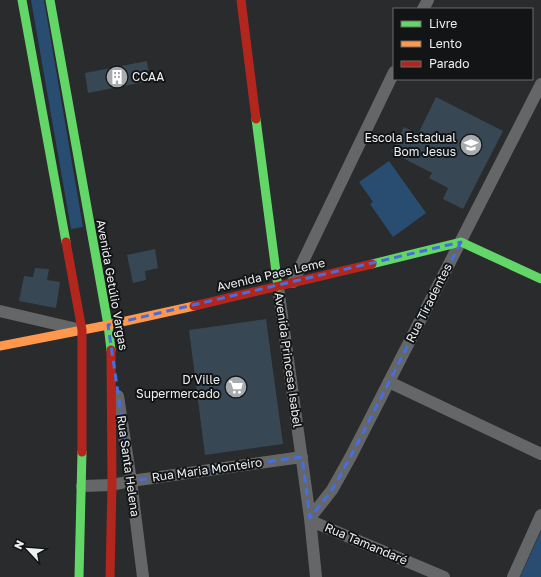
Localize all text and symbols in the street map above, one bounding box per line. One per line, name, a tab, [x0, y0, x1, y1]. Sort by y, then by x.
legend	[393, 8, 533, 80]
text: Livre	[429, 16, 457, 31]
text: Lento	[429, 36, 462, 51]
text: Parado	[429, 56, 469, 71]
building icon: CCAA	[104, 64, 130, 90]
place label: CCAA	[132, 69, 164, 84]
place label: Escola Estadual Bom Jesus	[364, 130, 456, 159]
school or university icon: Escola Estadual Bom Jesus	[458, 132, 484, 158]
street label: Avenida Getúlio Vargas	[94, 218, 131, 351]
street label: Avenida Paes Leme	[215, 255, 327, 294]
street label: Rua Tiradentes	[402, 261, 455, 345]
street label: Avenida Princesa Isabel	[272, 291, 305, 429]
place label: D’Ville Supermercado	[136, 372, 220, 401]
supermarket icon: D’Ville Supermercado	[223, 374, 249, 400]
street label: Rua Santa Helena	[114, 414, 143, 518]
street label: Rua Maria Monteiro	[151, 454, 263, 485]
street label: Rua Tamandaré	[323, 519, 410, 568]
north arrow	[8, 529, 48, 569]
text: N	[11, 538, 26, 551]

